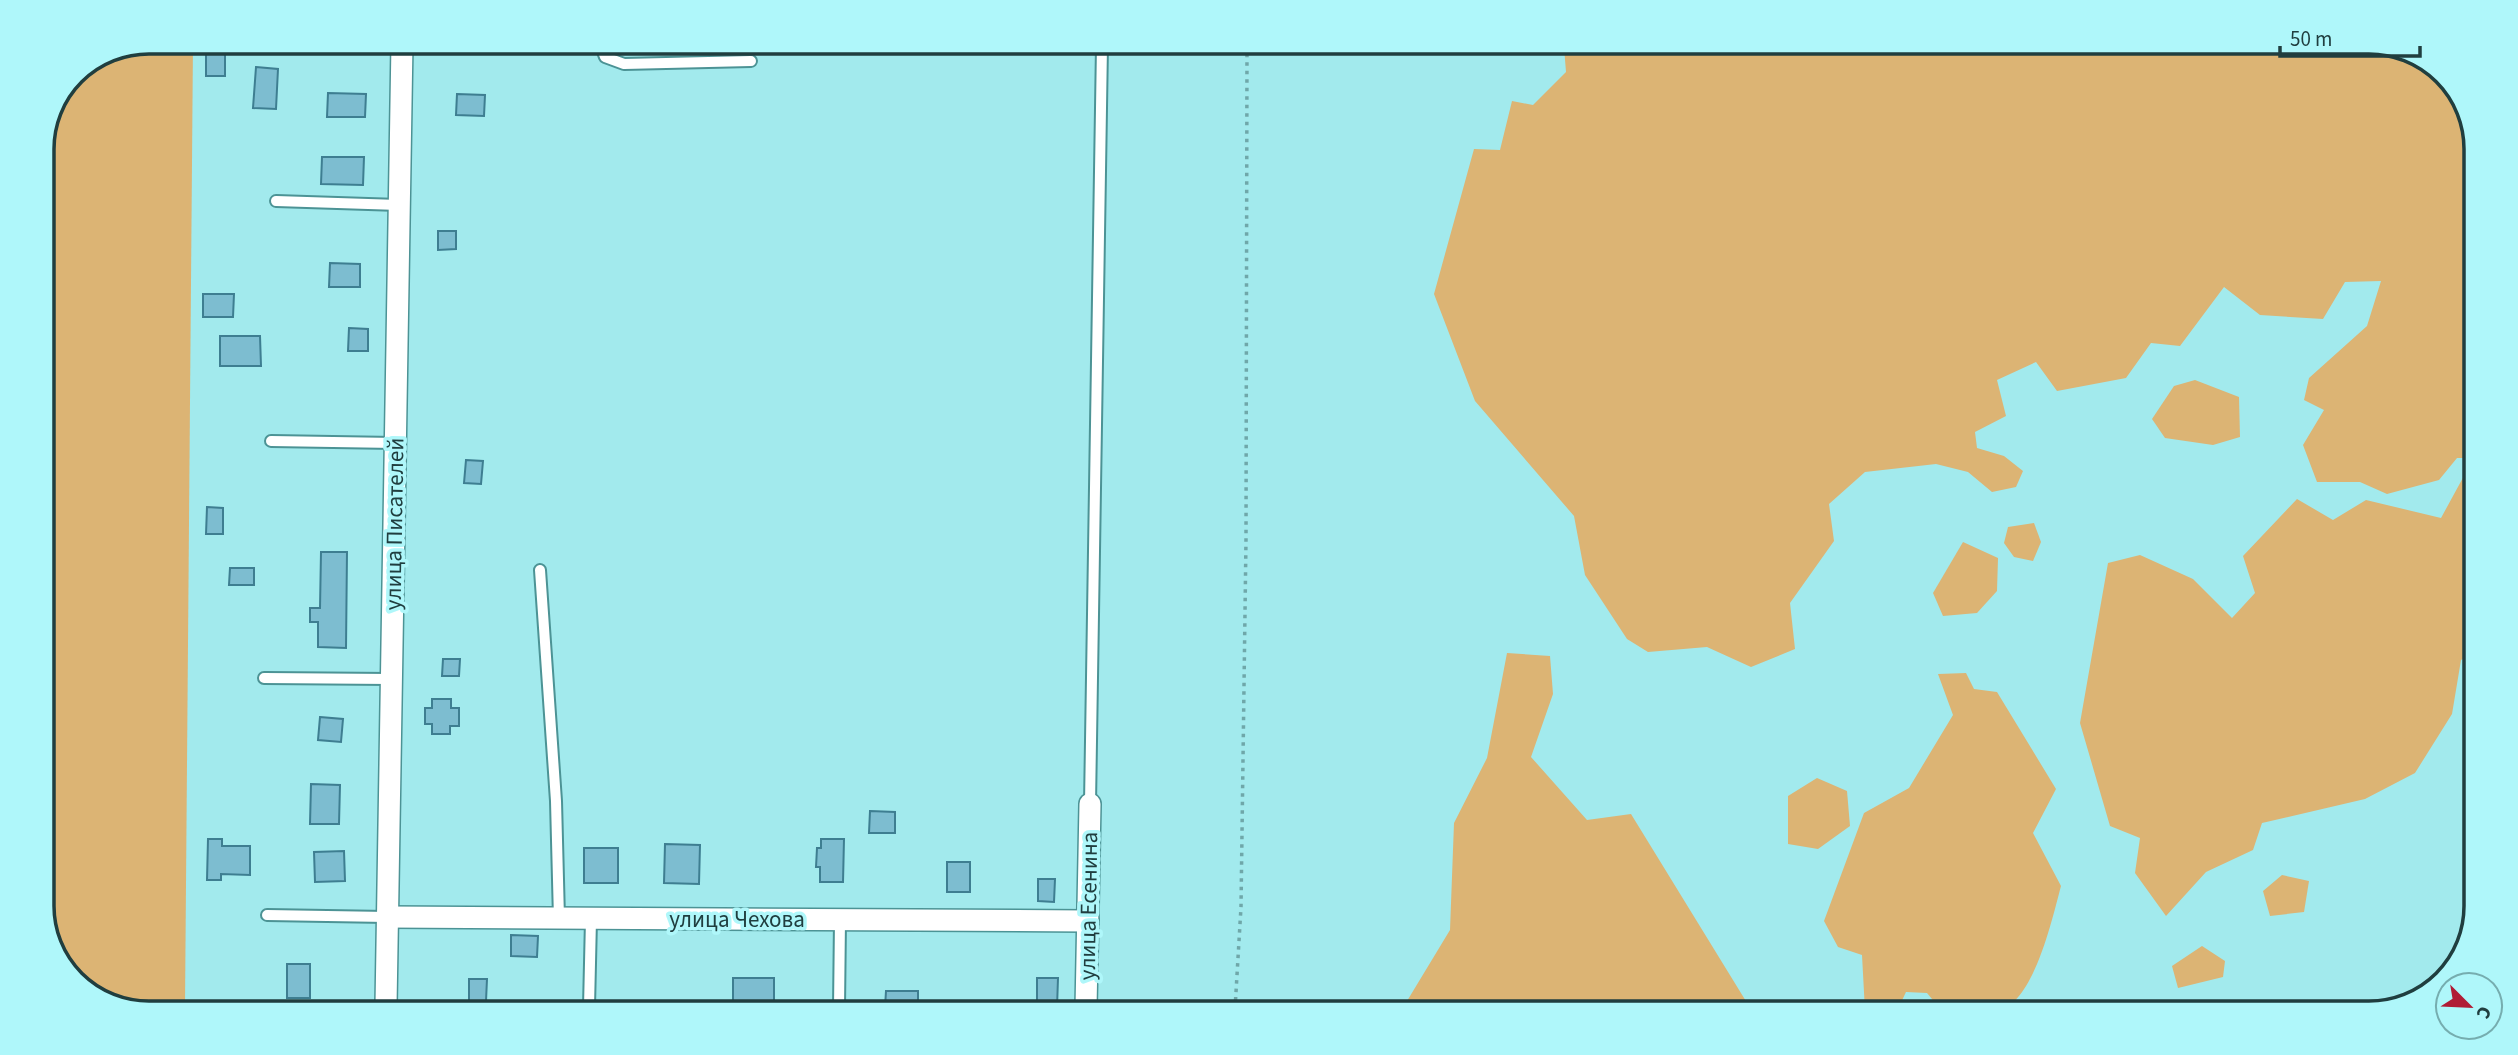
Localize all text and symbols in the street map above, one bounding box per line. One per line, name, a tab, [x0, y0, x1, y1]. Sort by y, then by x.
scale bar	[2280, 14, 2420, 58]
text: 50 m	[2290, 24, 2332, 54]
street label: улица Писателей	[376, 437, 413, 611]
street label: улица Есенина	[1071, 831, 1106, 981]
street label: улица Чехова	[669, 903, 805, 936]
north arrow	[2434, 971, 2504, 1041]
text: С	[2469, 1002, 2498, 1023]

